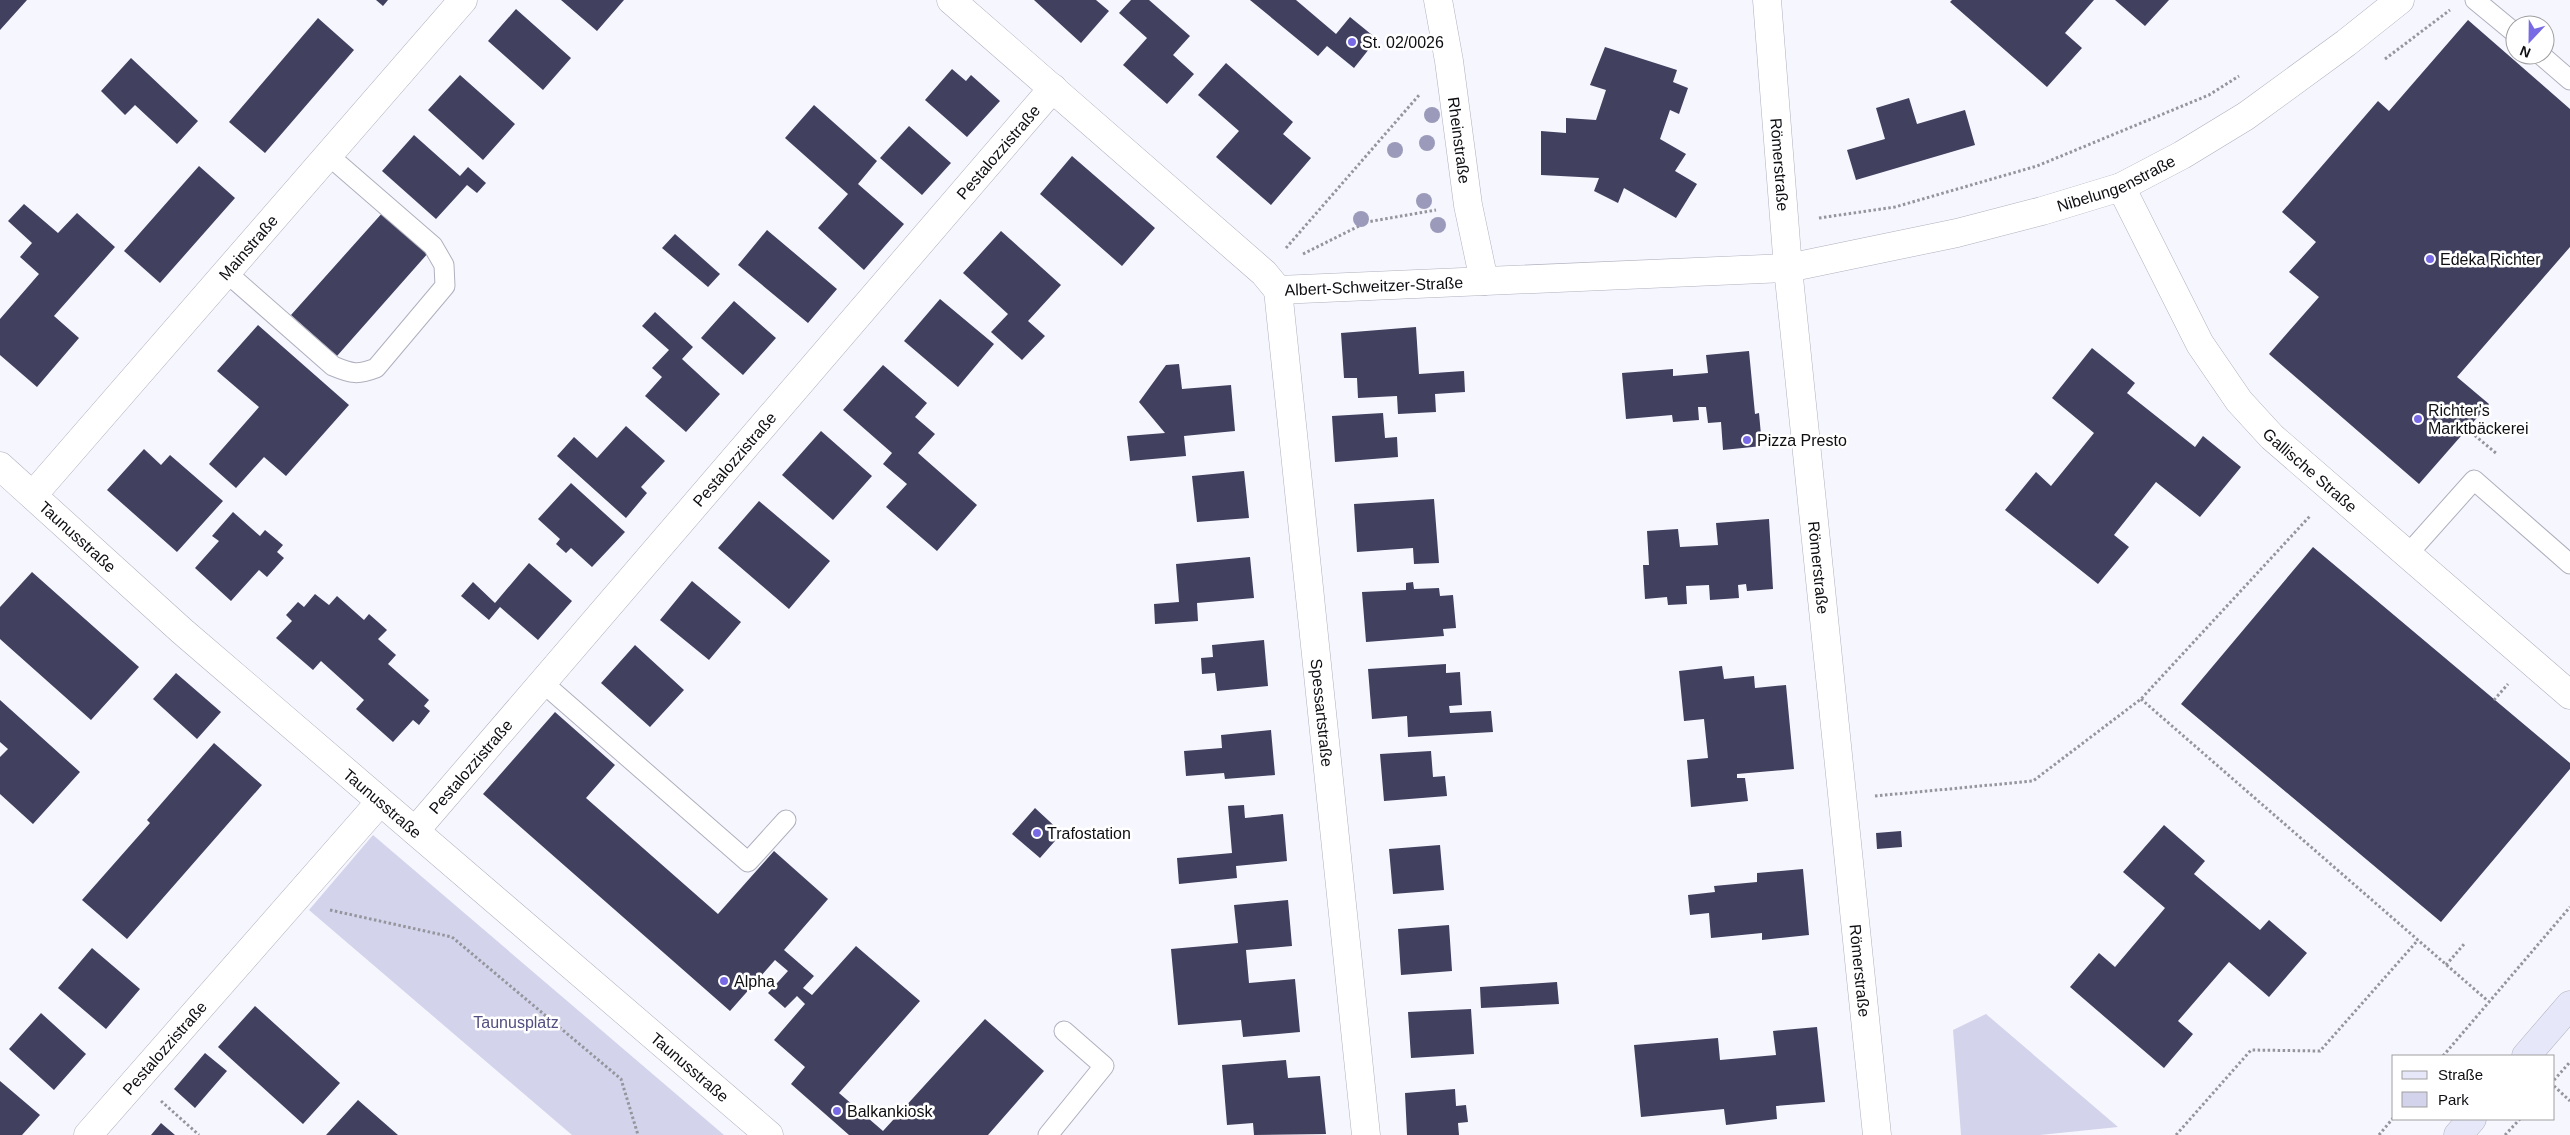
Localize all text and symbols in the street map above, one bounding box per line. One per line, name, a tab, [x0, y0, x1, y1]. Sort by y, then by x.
north arrow	[2505, 15, 2555, 65]
place label: St. 02/0026	[1362, 34, 1444, 51]
marker: St. 02/0026	[1346, 36, 1358, 48]
text: N	[2517, 43, 2533, 61]
street label: Rheinstraße	[1445, 96, 1474, 185]
street label: Pestalozzistraße	[953, 101, 1043, 202]
street label: Römerstraße	[1768, 117, 1792, 212]
street label: Nibelungenstraße	[2055, 152, 2178, 215]
street label: Mainstraße	[215, 212, 281, 283]
place label: Edeka Richter	[2440, 251, 2541, 268]
marker: Edeka Richter	[2424, 253, 2436, 265]
street label: Albert-Schweitzer-Straße	[1284, 274, 1464, 298]
place label: Richter's Marktbäckerei	[2428, 402, 2528, 437]
street label: Pestalozzistraße	[689, 409, 779, 510]
marker: Richter's Marktbäckerei	[2412, 413, 2424, 425]
street label: Gallische Straße	[2260, 425, 2360, 515]
place label: Pizza Presto	[1757, 432, 1847, 449]
marker: Pizza Presto	[1741, 434, 1753, 446]
street label: Taunusstraße	[36, 498, 120, 575]
street label: Römerstraße	[1806, 520, 1832, 615]
street label: Spessartstraße	[1308, 658, 1336, 768]
street label: Pestalozzistraße	[425, 716, 515, 817]
street label: Taunusstraße	[340, 765, 425, 841]
place label: Trafostation	[1047, 825, 1131, 842]
marker: Trafostation	[1031, 827, 1043, 839]
street label: Römerstraße	[1847, 923, 1873, 1018]
place label: Alpha	[734, 973, 775, 990]
marker: Alpha	[718, 975, 730, 987]
street label: Pestalozzistraße	[119, 998, 210, 1098]
park label: Taunusplatz	[473, 1014, 559, 1031]
street label: Taunusstraße	[647, 1029, 732, 1105]
legend	[2392, 1055, 2555, 1120]
text: Straße	[2438, 1066, 2483, 1083]
text: Park	[2438, 1091, 2469, 1108]
place label: Balkankiosk	[847, 1103, 933, 1120]
marker: Balkankiosk	[831, 1105, 843, 1117]

